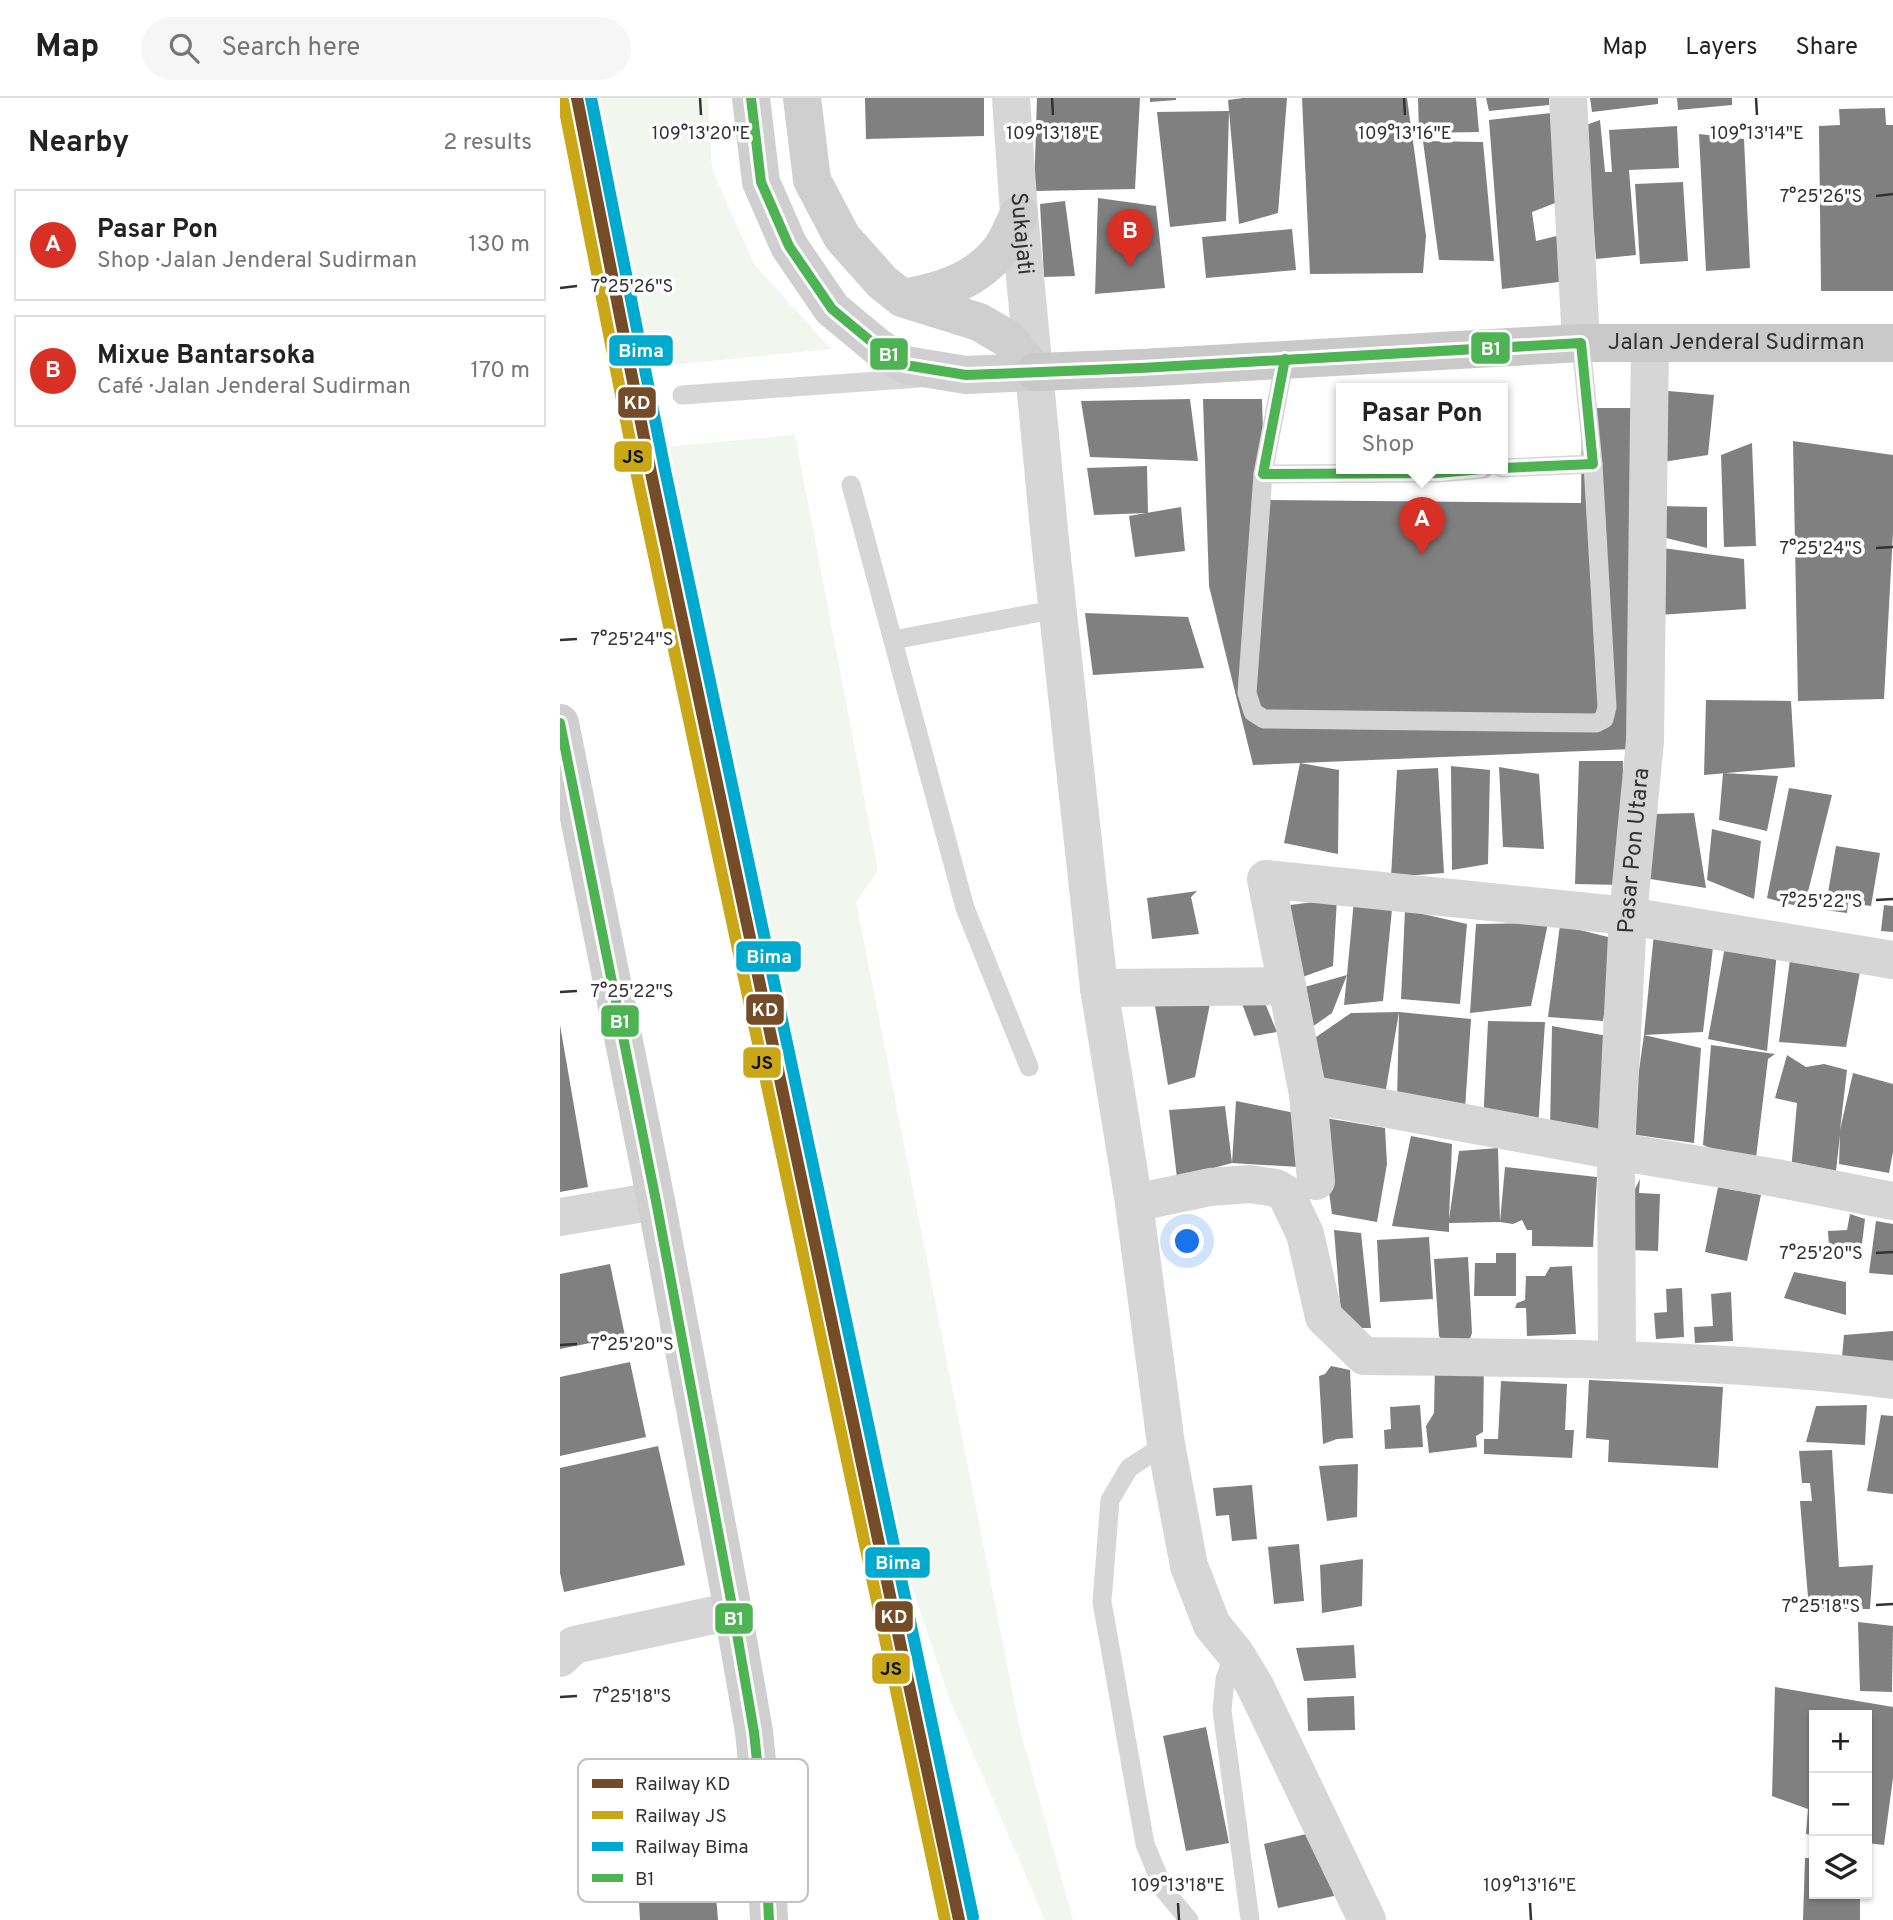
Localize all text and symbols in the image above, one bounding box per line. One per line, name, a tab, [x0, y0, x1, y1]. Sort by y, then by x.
search box	[141, 17, 631, 80]
text: Map	[35, 27, 99, 69]
icon: search	[165, 29, 203, 67]
text: Search here	[221, 32, 360, 65]
text: Map	[1602, 33, 1647, 63]
text: Layers	[1685, 33, 1757, 63]
text: Share	[1795, 33, 1858, 63]
text: 109°13'20"E	[652, 123, 750, 146]
text: 109°13'18"E	[1006, 123, 1100, 146]
text: 109°13'16"E	[1358, 123, 1452, 146]
text: 109°13'14"E	[1710, 123, 1804, 146]
text: Nearby	[28, 125, 129, 162]
text: 2 results	[443, 129, 532, 158]
text: 7°25'26"S	[1780, 186, 1862, 209]
street label: Sukajati	[1003, 191, 1039, 276]
pin: B	[1107, 209, 1153, 267]
text: Pasar Pon	[97, 214, 218, 247]
text: A	[45, 231, 61, 260]
text: 130 m	[468, 231, 530, 260]
text: Shop · Jalan Jenderal Sudirman	[97, 247, 417, 276]
text: 7°25'26"S	[591, 276, 673, 299]
street label: Jalan Jenderal Sudirman	[1608, 329, 1865, 358]
line badge: B1	[1470, 331, 1511, 365]
line badge: Bima	[608, 334, 674, 367]
line badge: B1	[869, 337, 909, 371]
text: B1	[1481, 338, 1501, 362]
text: Mixue Bantarsoka	[97, 340, 315, 373]
text: Bima	[618, 340, 664, 364]
text: B1	[879, 344, 899, 368]
text: B	[45, 357, 61, 386]
text: 170 m	[471, 357, 530, 386]
text: Café · Jalan Jenderal Sudirman	[97, 373, 411, 402]
popup	[1336, 383, 1508, 474]
line badge: KD	[617, 386, 657, 419]
text: KD	[624, 392, 650, 416]
text: Pasar Pon	[1361, 398, 1483, 431]
text: Shop	[1361, 431, 1414, 460]
line badge: JS	[613, 440, 653, 473]
text: JS	[622, 446, 644, 470]
pin: A	[1399, 497, 1445, 555]
text: 7°25'24"S	[1780, 538, 1862, 561]
text: 7°25'24"S	[591, 629, 673, 652]
street label: Pasar Pon Utara	[1613, 766, 1657, 934]
text: 7°25'22"S	[1780, 891, 1862, 914]
line badge: Bima	[735, 940, 802, 973]
text: Bima	[746, 946, 792, 970]
text: 7°25'22"S	[591, 981, 673, 1004]
line badge: KD	[745, 993, 785, 1026]
text: KD	[752, 999, 778, 1023]
line badge: B1	[600, 1004, 640, 1038]
text: B1	[610, 1011, 630, 1035]
line badge: JS	[742, 1046, 782, 1079]
text: JS	[751, 1052, 773, 1076]
your location	[1170, 1224, 1204, 1258]
text: 7°25'20"S	[1779, 1243, 1863, 1266]
text: 7°25'20"S	[590, 1334, 674, 1357]
line badge: Bima	[864, 1546, 931, 1579]
text: Bima	[875, 1552, 921, 1576]
text: 7°25'18"S	[1782, 1596, 1860, 1619]
line badge: KD	[874, 1600, 914, 1633]
line badge: B1	[714, 1602, 754, 1635]
text: KD	[881, 1606, 907, 1630]
text: B1	[724, 1608, 744, 1632]
line badge: JS	[871, 1652, 911, 1685]
text: JS	[880, 1658, 902, 1682]
text: 7°25'18"S	[593, 1686, 671, 1709]
map controls	[1809, 1710, 1872, 1899]
button: +	[1809, 1710, 1872, 1773]
legend	[578, 1759, 808, 1902]
text: Railway KD	[635, 1773, 731, 1797]
button: −	[1809, 1773, 1872, 1836]
text: Railway JS	[635, 1805, 727, 1829]
text: Railway Bima	[635, 1836, 749, 1860]
button: layers	[1809, 1836, 1872, 1899]
text: B1	[635, 1868, 655, 1892]
text: 109°13'18"E	[1131, 1875, 1225, 1898]
text: 109°13'16"E	[1483, 1875, 1577, 1898]

